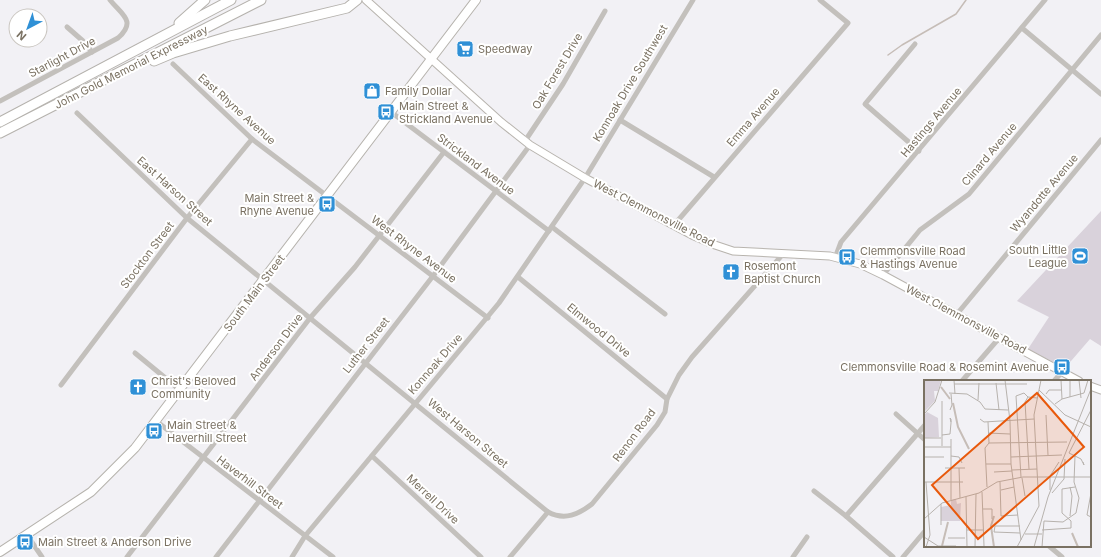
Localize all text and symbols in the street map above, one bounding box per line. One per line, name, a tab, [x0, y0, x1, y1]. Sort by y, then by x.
north arrow	[8, 8, 48, 48]
street label: John Gold Memorial Expressway	[52, 22, 210, 112]
street label: Konnoak Drive Southwest	[590, 22, 671, 144]
text: N	[14, 28, 29, 44]
street label: Oak Forest Drive	[529, 30, 585, 112]
street label: Starlight Drive	[26, 34, 98, 80]
supermarket icon: Speedway	[455, 39, 475, 59]
place label: Speedway	[478, 42, 533, 56]
street label: East Rhyne Avenue	[195, 70, 279, 148]
shop icon: Family Dollar	[362, 81, 382, 101]
place label: Family Dollar	[385, 84, 452, 98]
street label: Hastings Avenue	[898, 84, 964, 160]
street label: Emma Avenue	[724, 85, 782, 149]
place label: Main Street & Strickland Avenue	[399, 99, 493, 126]
bus stop icon: Main Street & Strickland Avenue	[376, 102, 396, 122]
street label: Clinard Avenue	[958, 119, 1020, 189]
street label: Strickland Avenue	[434, 130, 518, 198]
street label: Wyandotte Avenue	[1007, 151, 1081, 235]
street label: East Harson Street	[134, 153, 216, 229]
street label: West Clemmonsville Road	[591, 176, 717, 250]
place label: Main Street & Rhyne Avenue	[240, 191, 314, 218]
bus stop icon: Main Street & Rhyne Avenue	[317, 194, 337, 214]
street label: West Rhyne Avenue	[368, 212, 460, 286]
street label: Stockton Street	[117, 218, 177, 291]
place label: South Little League	[1009, 243, 1067, 270]
place label: Clemmonsville Road & Hastings Avenue	[860, 244, 966, 271]
sports icon: South Little League	[1070, 246, 1090, 266]
bus stop icon: Clemmonsville Road & Hastings Avenue	[837, 247, 857, 267]
street label: South Main Street	[220, 251, 288, 334]
place label: Rosemont Baptist Church	[744, 259, 821, 286]
church icon: Rosemont Baptist Church	[721, 262, 741, 282]
street label: West Clemmonsville Road	[903, 281, 1029, 357]
street label: Elmwood Drive	[564, 300, 634, 360]
street label: Anderson Drive	[246, 311, 306, 383]
street label: Luther Street	[340, 314, 393, 376]
street label: Konnoak Drive	[405, 331, 465, 397]
bus stop icon: Clemmonsville Road & Rosemint Avenue	[1052, 357, 1072, 377]
place label: Clemmonsville Road & Rosemint Avenue	[840, 360, 1049, 374]
place label: Christ's Beloved Community	[151, 374, 236, 401]
church icon: Christ's Beloved Community	[128, 377, 148, 397]
inset map	[924, 380, 1091, 547]
street label: West Harson Street	[425, 395, 511, 471]
street label: Renon Road	[610, 406, 658, 464]
place label: Main Street & Haverhill Street	[167, 418, 247, 445]
bus stop icon: Main Street & Haverhill Street	[144, 421, 164, 441]
street label: Haverhill Street	[214, 452, 286, 512]
street label: Merrell Drive	[404, 471, 462, 527]
bus stop icon: Main Street & Anderson Drive	[15, 532, 35, 552]
place label: Main Street & Anderson Drive	[38, 535, 191, 549]

